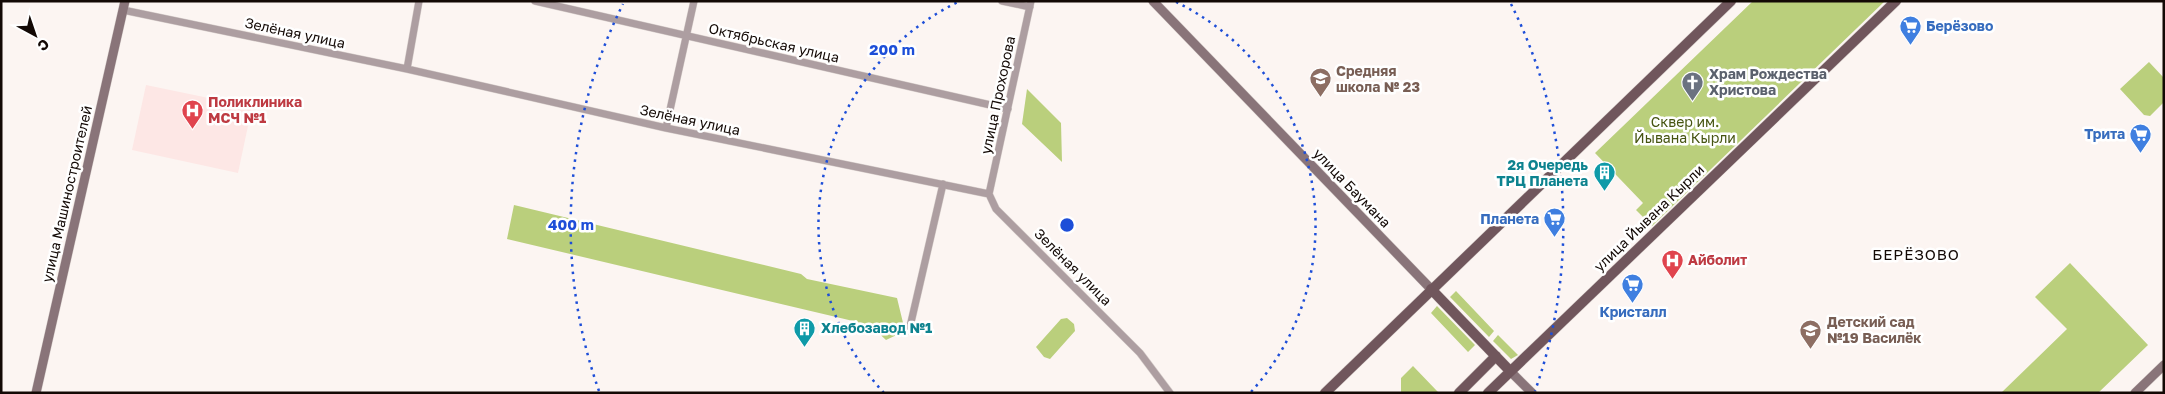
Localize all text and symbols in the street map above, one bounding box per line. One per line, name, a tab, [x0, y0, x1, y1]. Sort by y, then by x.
north arrow	[10, 10, 60, 60]
street label: Зелёная улица	[243, 14, 347, 51]
supermarket icon: Берёзово	[1898, 14, 1922, 45]
place label: Берёзово	[1926, 17, 1993, 34]
street label: Октябрьская улица	[707, 19, 841, 66]
street label: улица Прохорова	[977, 34, 1018, 156]
text: С	[34, 36, 53, 55]
text: 200 m	[869, 40, 915, 58]
place label: Средняя школа № 23	[1336, 62, 1420, 95]
place label: Храм Рождества Христова	[1709, 65, 1827, 98]
school or university icon: Средняя школа № 23	[1308, 67, 1332, 98]
church icon: Храм Рождества Христова	[1681, 70, 1705, 101]
place label: Поликлиника МСЧ №1	[208, 93, 302, 126]
hospital icon: Поликлиника МСЧ №1	[180, 98, 204, 129]
street label: Зелёная улица	[638, 101, 742, 138]
street label: улица Машиностроителей	[38, 104, 95, 284]
park label: Сквер им. Йывана Кырли	[1634, 113, 1736, 146]
supermarket icon: Трита	[2129, 122, 2153, 153]
place label: Трита	[2084, 125, 2125, 142]
street label: улица Баумана	[1310, 144, 1395, 231]
place label: 2я Очередь ТРЦ Планета	[1496, 156, 1588, 189]
street label: улица Йывана Кырли	[1590, 161, 1707, 275]
building icon: 2я Очередь ТРЦ Планета	[1592, 161, 1616, 192]
supermarket icon: Планета	[1543, 207, 1567, 238]
place label: Планета	[1480, 210, 1539, 227]
text: 400 m	[548, 215, 594, 233]
centre of rings	[1058, 216, 1076, 234]
street label: Зелёная улица	[1031, 225, 1115, 309]
district label: БЕРЁЗОВО	[1872, 245, 1960, 263]
hospital icon: Айболит	[1660, 248, 1684, 279]
place label: Айболит	[1688, 251, 1747, 268]
supermarket icon: Кристалл	[1621, 272, 1645, 303]
place label: Кристалл	[1599, 303, 1667, 320]
place label: Детский сад №19 Василёк	[1827, 313, 1921, 346]
building icon: Хлебозавод №1	[793, 316, 817, 347]
school or university icon: Детский сад №19 Василёк	[1799, 318, 1823, 349]
place label: Хлебозавод №1	[821, 319, 932, 336]

